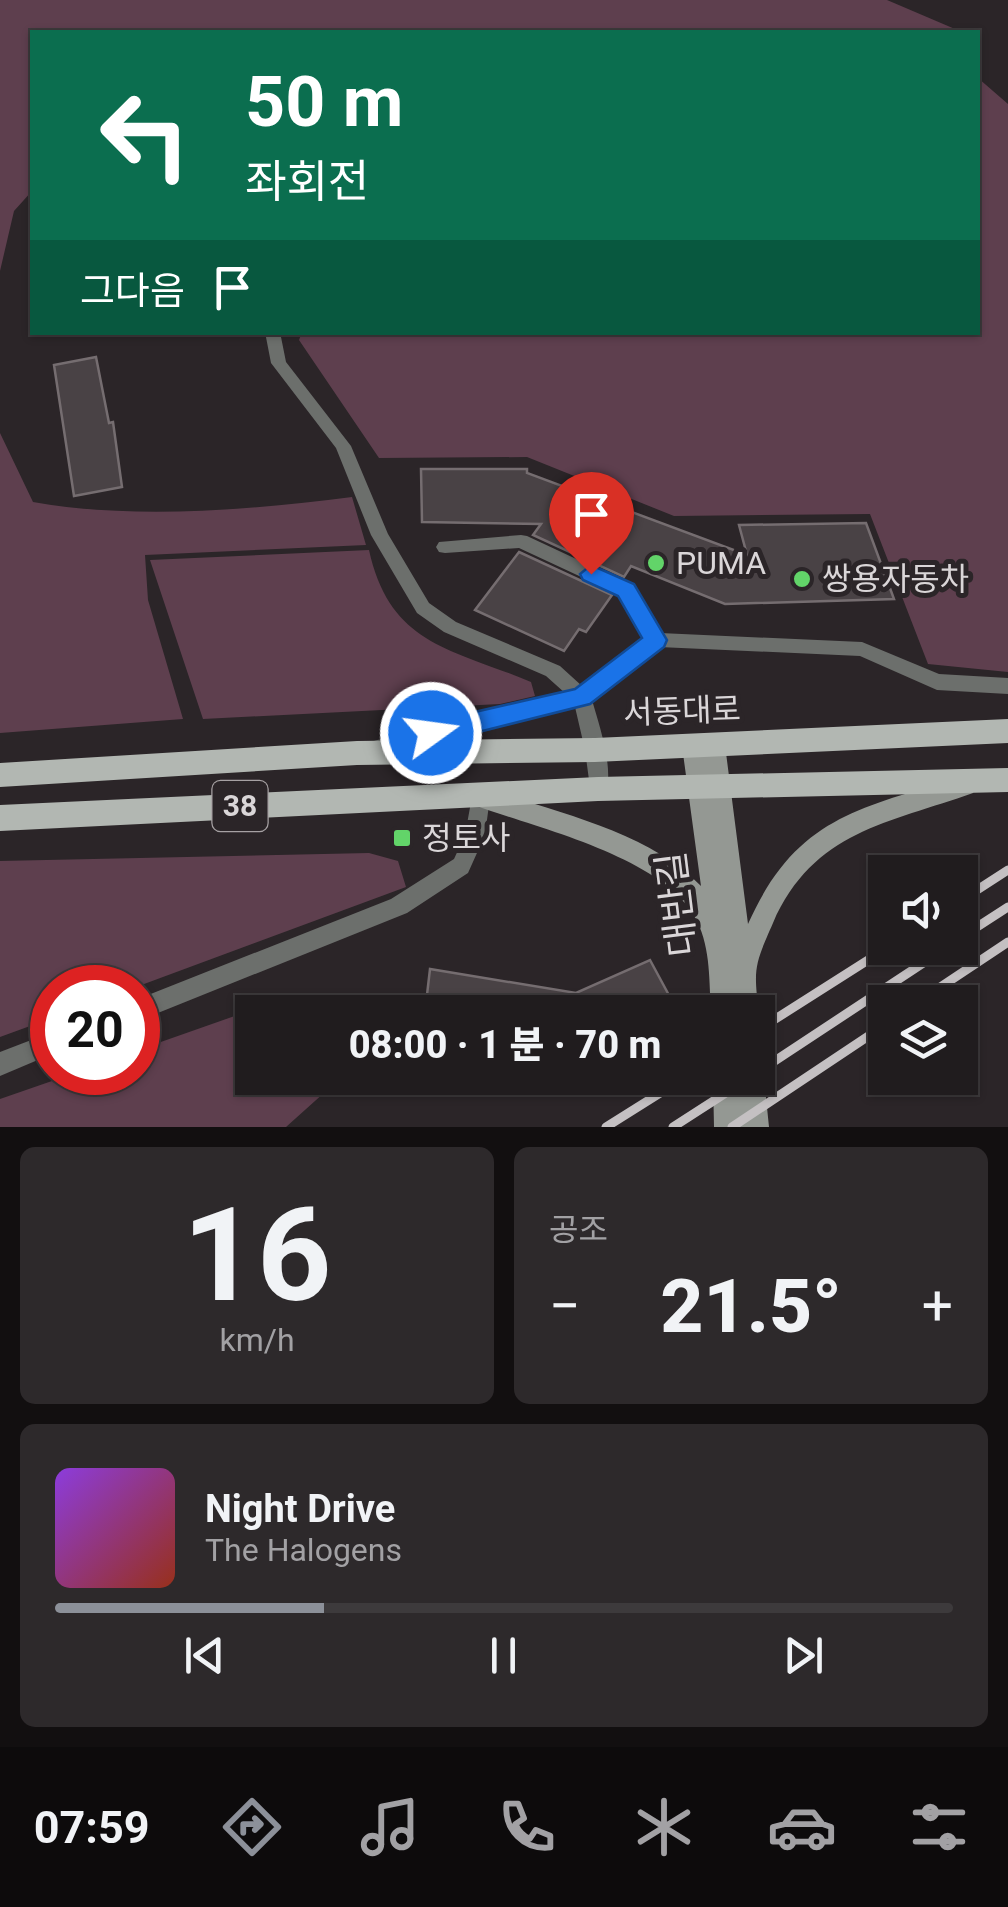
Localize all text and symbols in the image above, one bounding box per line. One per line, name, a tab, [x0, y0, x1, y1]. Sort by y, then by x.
text: 50 m	[245, 61, 403, 143]
icon: left	[80, 70, 210, 200]
text: 좌회전	[245, 155, 369, 208]
icon: arrive	[205, 260, 260, 315]
text: 그다음	[80, 269, 185, 313]
pin	[549, 472, 634, 575]
icon: arrive	[564, 487, 619, 542]
place label: PUMA	[676, 544, 766, 582]
marker: PUMA	[645, 552, 667, 574]
place label: 쌍용자동차	[822, 560, 969, 598]
marker: 쌍용자동차	[791, 568, 813, 590]
position arrow	[379, 681, 483, 785]
street label: 서동대로	[622, 690, 742, 732]
road number: 38	[212, 781, 268, 831]
place label: 정토사	[422, 819, 510, 857]
marker: 정토사	[391, 827, 413, 849]
street label: 대반길	[649, 849, 705, 959]
map controls	[868, 855, 978, 1095]
button: sound	[868, 855, 978, 965]
speed limit sign: 20	[30, 965, 160, 1095]
button: layers	[868, 985, 978, 1095]
text: 08:00 · 1 분 · 70 m	[349, 1023, 661, 1067]
text: 16	[182, 1179, 332, 1332]
text: 공조	[549, 1211, 608, 1249]
text: 21.5°	[660, 1262, 842, 1350]
text: −	[549, 1274, 580, 1338]
text: +	[922, 1274, 953, 1338]
text: km/h	[219, 1321, 295, 1359]
text: Night Drive	[205, 1487, 395, 1531]
text: The Halogens	[205, 1531, 402, 1569]
icon: previous	[177, 1628, 232, 1683]
icon: pause	[476, 1628, 531, 1683]
icon: next	[776, 1628, 831, 1683]
icon: directions	[217, 1792, 287, 1862]
icon: music	[355, 1792, 425, 1862]
icon: phone	[492, 1792, 562, 1862]
icon: climate	[629, 1792, 699, 1862]
icon: car	[767, 1792, 837, 1862]
icon: filters	[904, 1792, 974, 1862]
text: 07:59	[34, 1801, 150, 1854]

